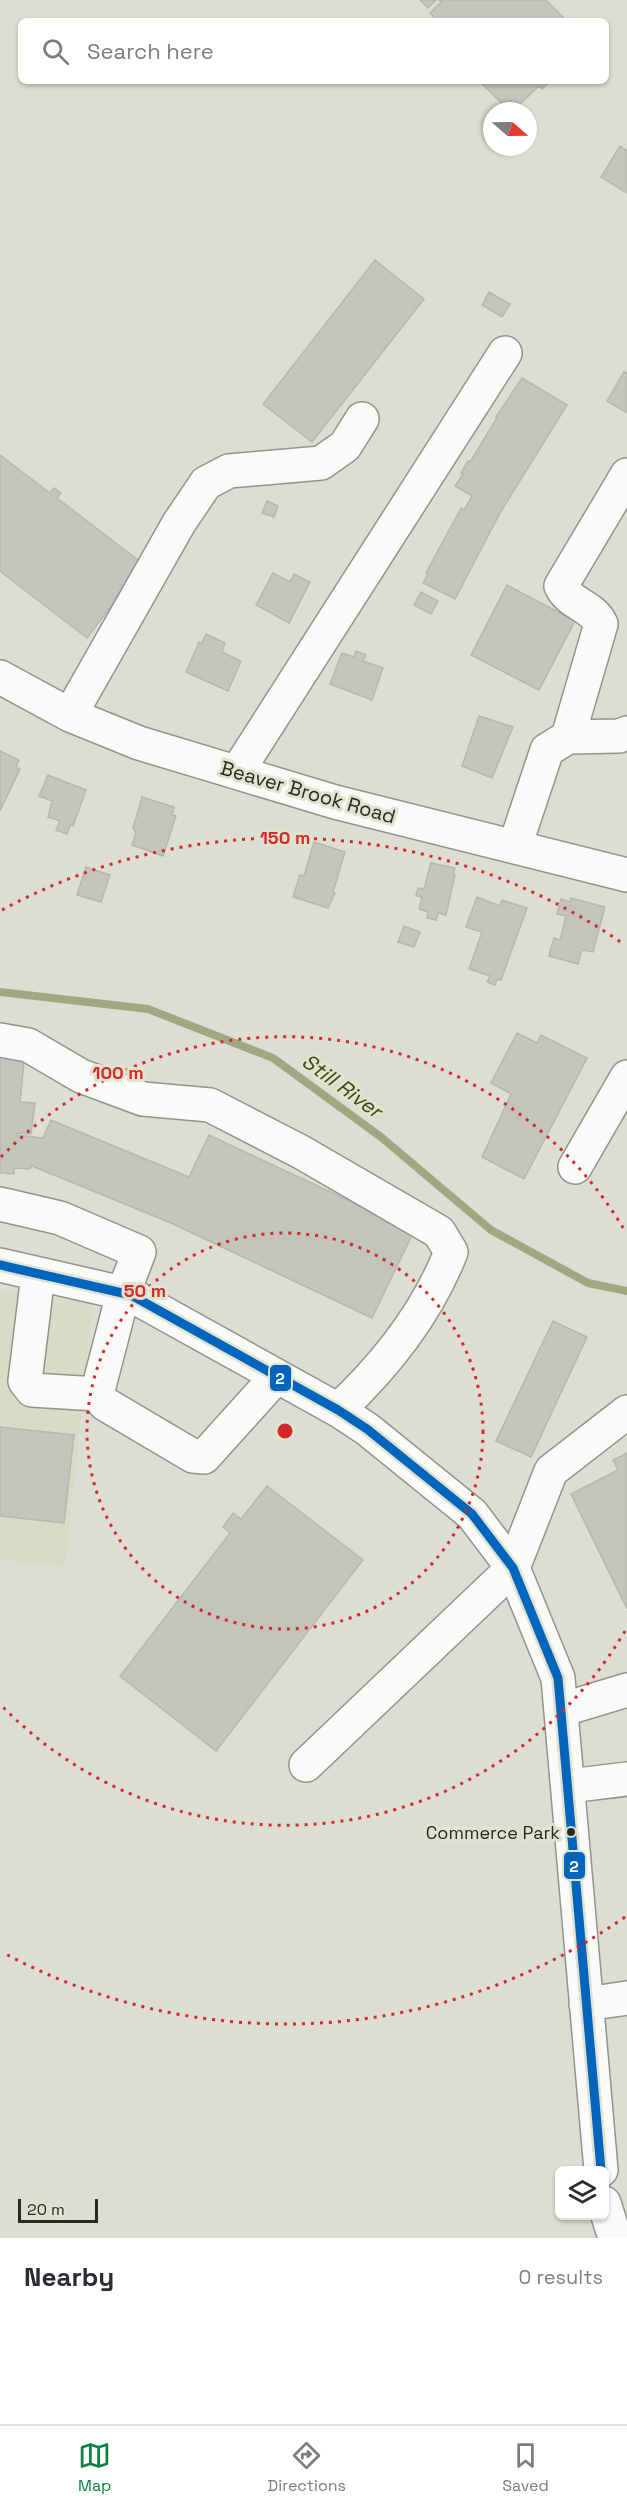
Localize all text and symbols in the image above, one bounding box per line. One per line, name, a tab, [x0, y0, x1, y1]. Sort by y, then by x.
search box	[18, 18, 609, 84]
icon: search	[39, 35, 72, 68]
text: Search here	[87, 37, 214, 65]
north arrow	[483, 102, 537, 156]
street label: Beaver Brook Road	[217, 755, 399, 829]
text: 150 m	[260, 826, 310, 849]
water label: Still River	[297, 1047, 390, 1125]
text: 100 m	[92, 1061, 144, 1084]
text: 50 m	[124, 1279, 166, 1302]
line badge: 2	[269, 1364, 292, 1392]
text: 2	[275, 1368, 285, 1389]
centre of rings	[275, 1421, 295, 1441]
place label: Commerce Park	[426, 1821, 560, 1844]
marker: Commerce Park	[565, 1826, 577, 1838]
line badge: 2	[563, 1851, 586, 1880]
text: 2	[569, 1856, 579, 1877]
map controls	[555, 2166, 609, 2220]
button: layers	[555, 2166, 609, 2220]
scale bar	[18, 2196, 98, 2224]
text: 20 m	[27, 2199, 65, 2220]
text: Nearby	[24, 2260, 114, 2294]
text: 0 results	[519, 2264, 603, 2290]
tab: Map	[78, 2439, 111, 2496]
tab: Directions	[268, 2439, 346, 2496]
tab: Saved	[502, 2439, 549, 2496]

